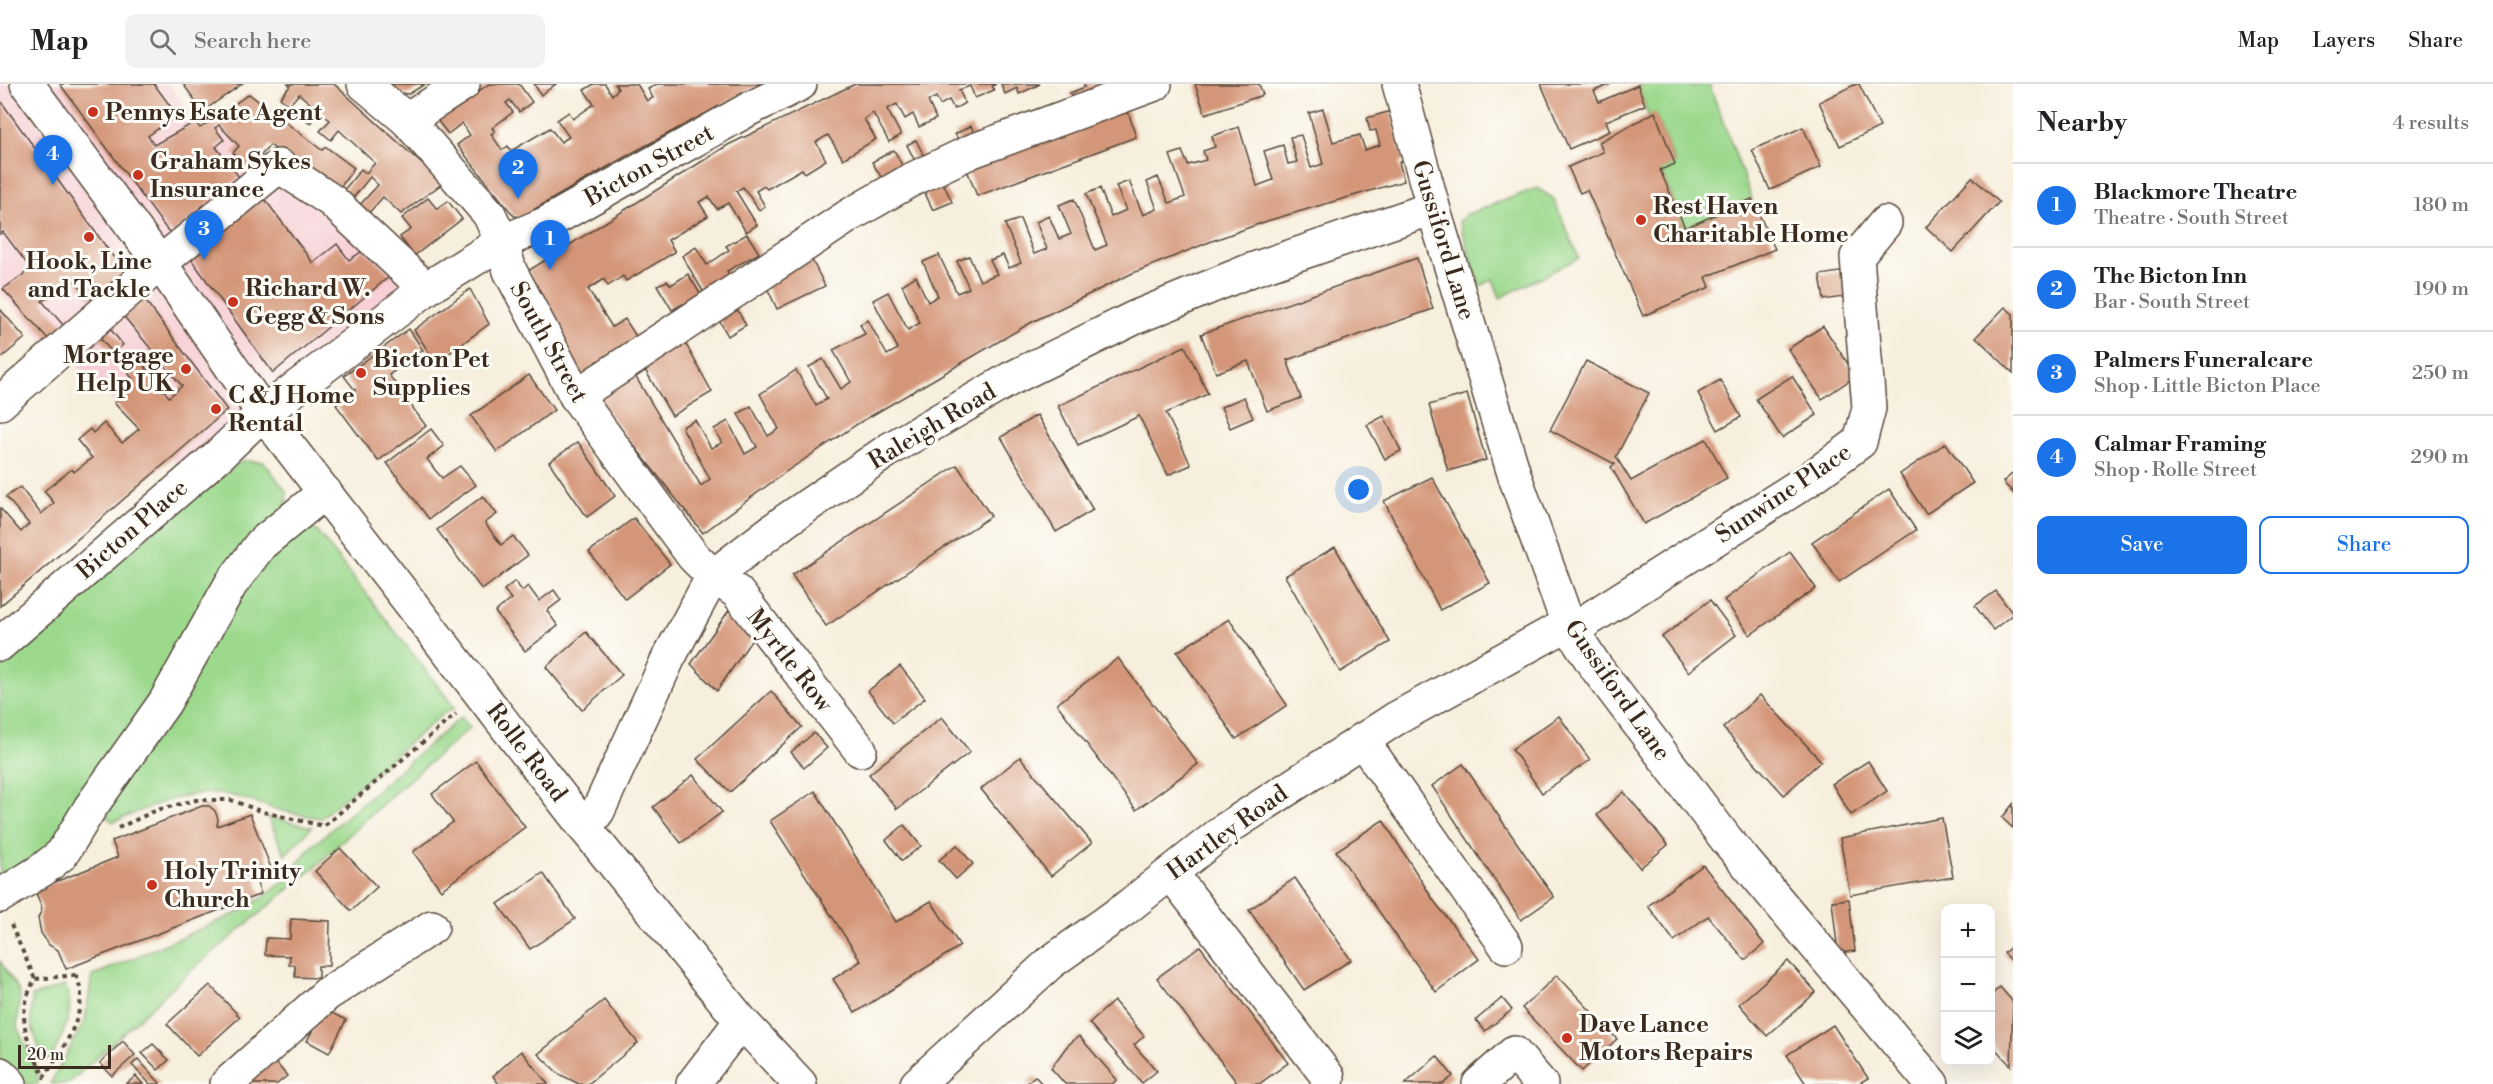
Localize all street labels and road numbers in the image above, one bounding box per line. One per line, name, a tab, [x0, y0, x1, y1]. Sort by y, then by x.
street label: Bicton Street	[579, 118, 720, 214]
street label: Gussiford Lane	[1405, 157, 1482, 324]
street label: South Street	[502, 277, 594, 409]
street label: Raleigh Road	[863, 377, 1002, 477]
street label: Sunwine Place	[1710, 437, 1857, 550]
street label: Bicton Place	[70, 473, 194, 587]
street label: Myrtle Row	[740, 603, 840, 719]
street label: Gussiford Lane	[1558, 614, 1677, 767]
street label: Rolle Road	[479, 697, 574, 809]
street label: Hartley Road	[1161, 779, 1294, 887]

